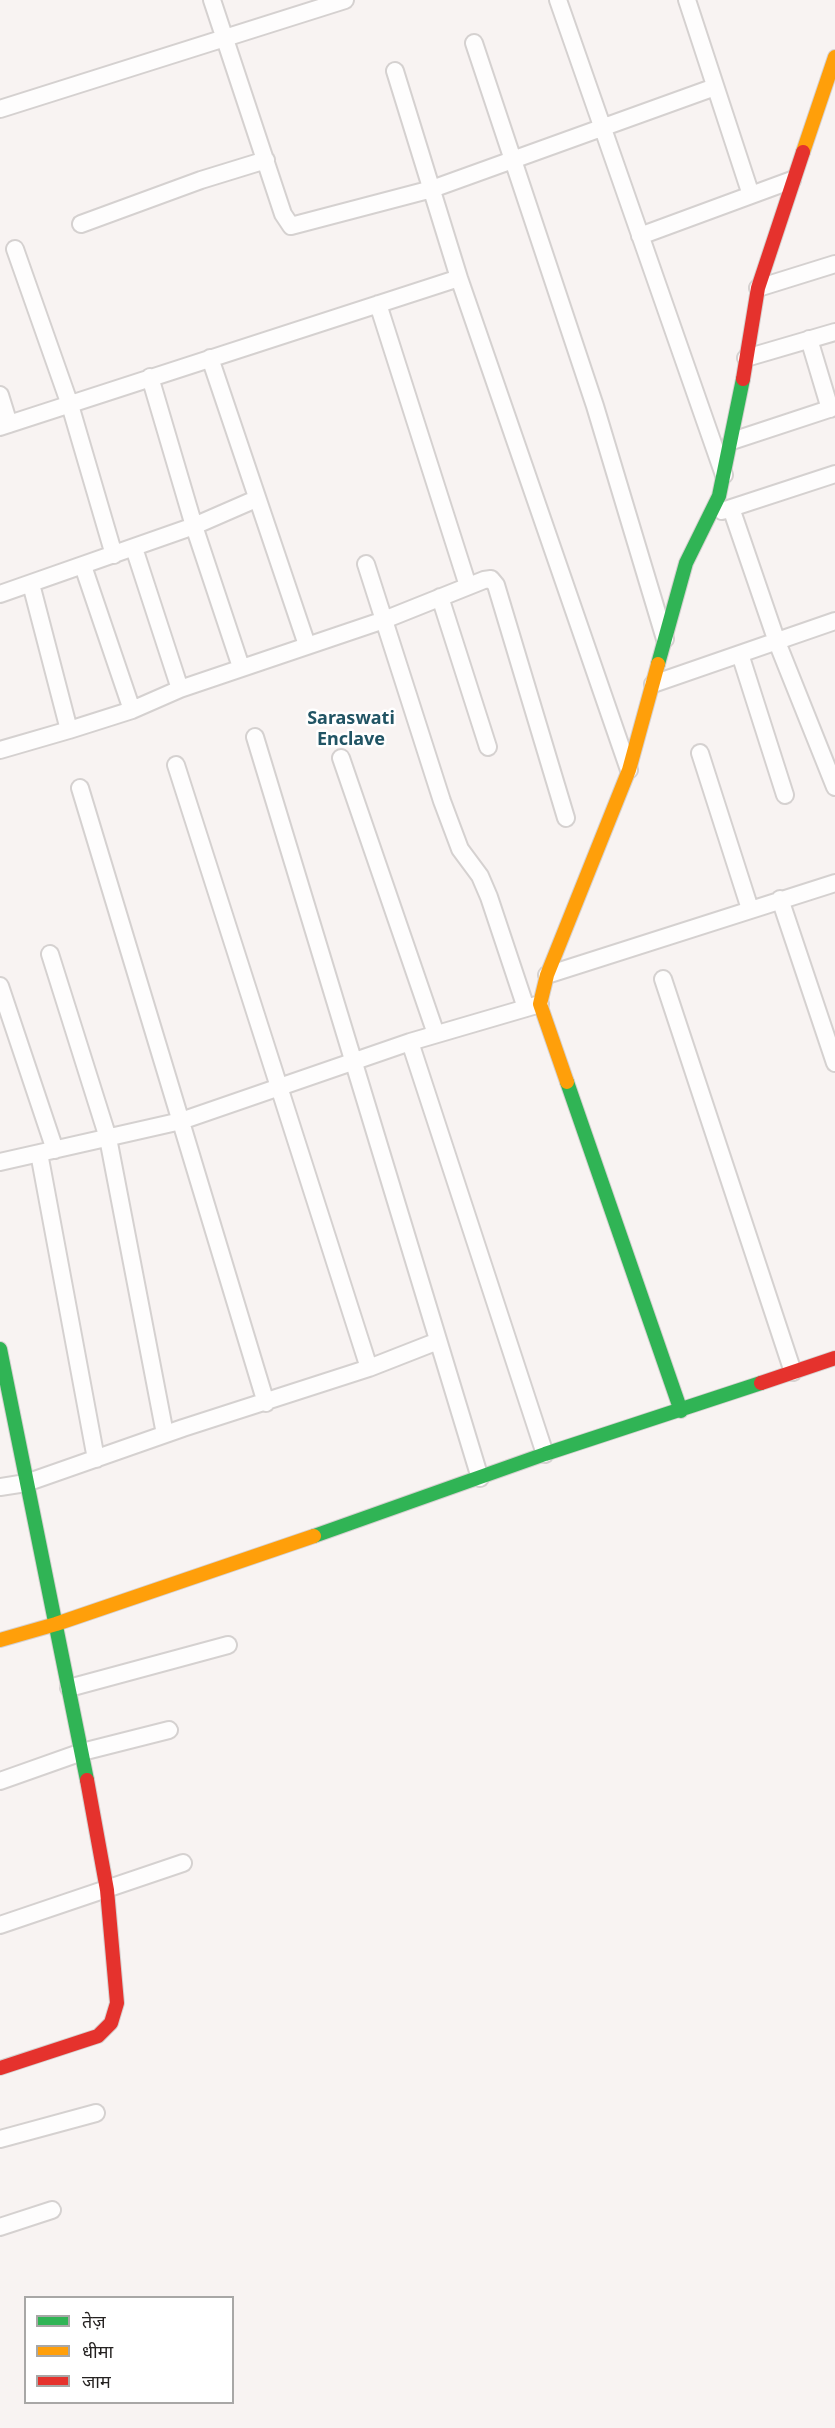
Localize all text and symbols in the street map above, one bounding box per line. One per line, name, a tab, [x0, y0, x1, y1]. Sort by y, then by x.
district label: Saraswati Enclave	[307, 708, 395, 750]
legend	[24, 2296, 234, 2404]
text: तेज़	[82, 2309, 106, 2333]
text: धीमा	[82, 2339, 113, 2363]
text: जाम	[82, 2369, 111, 2393]

